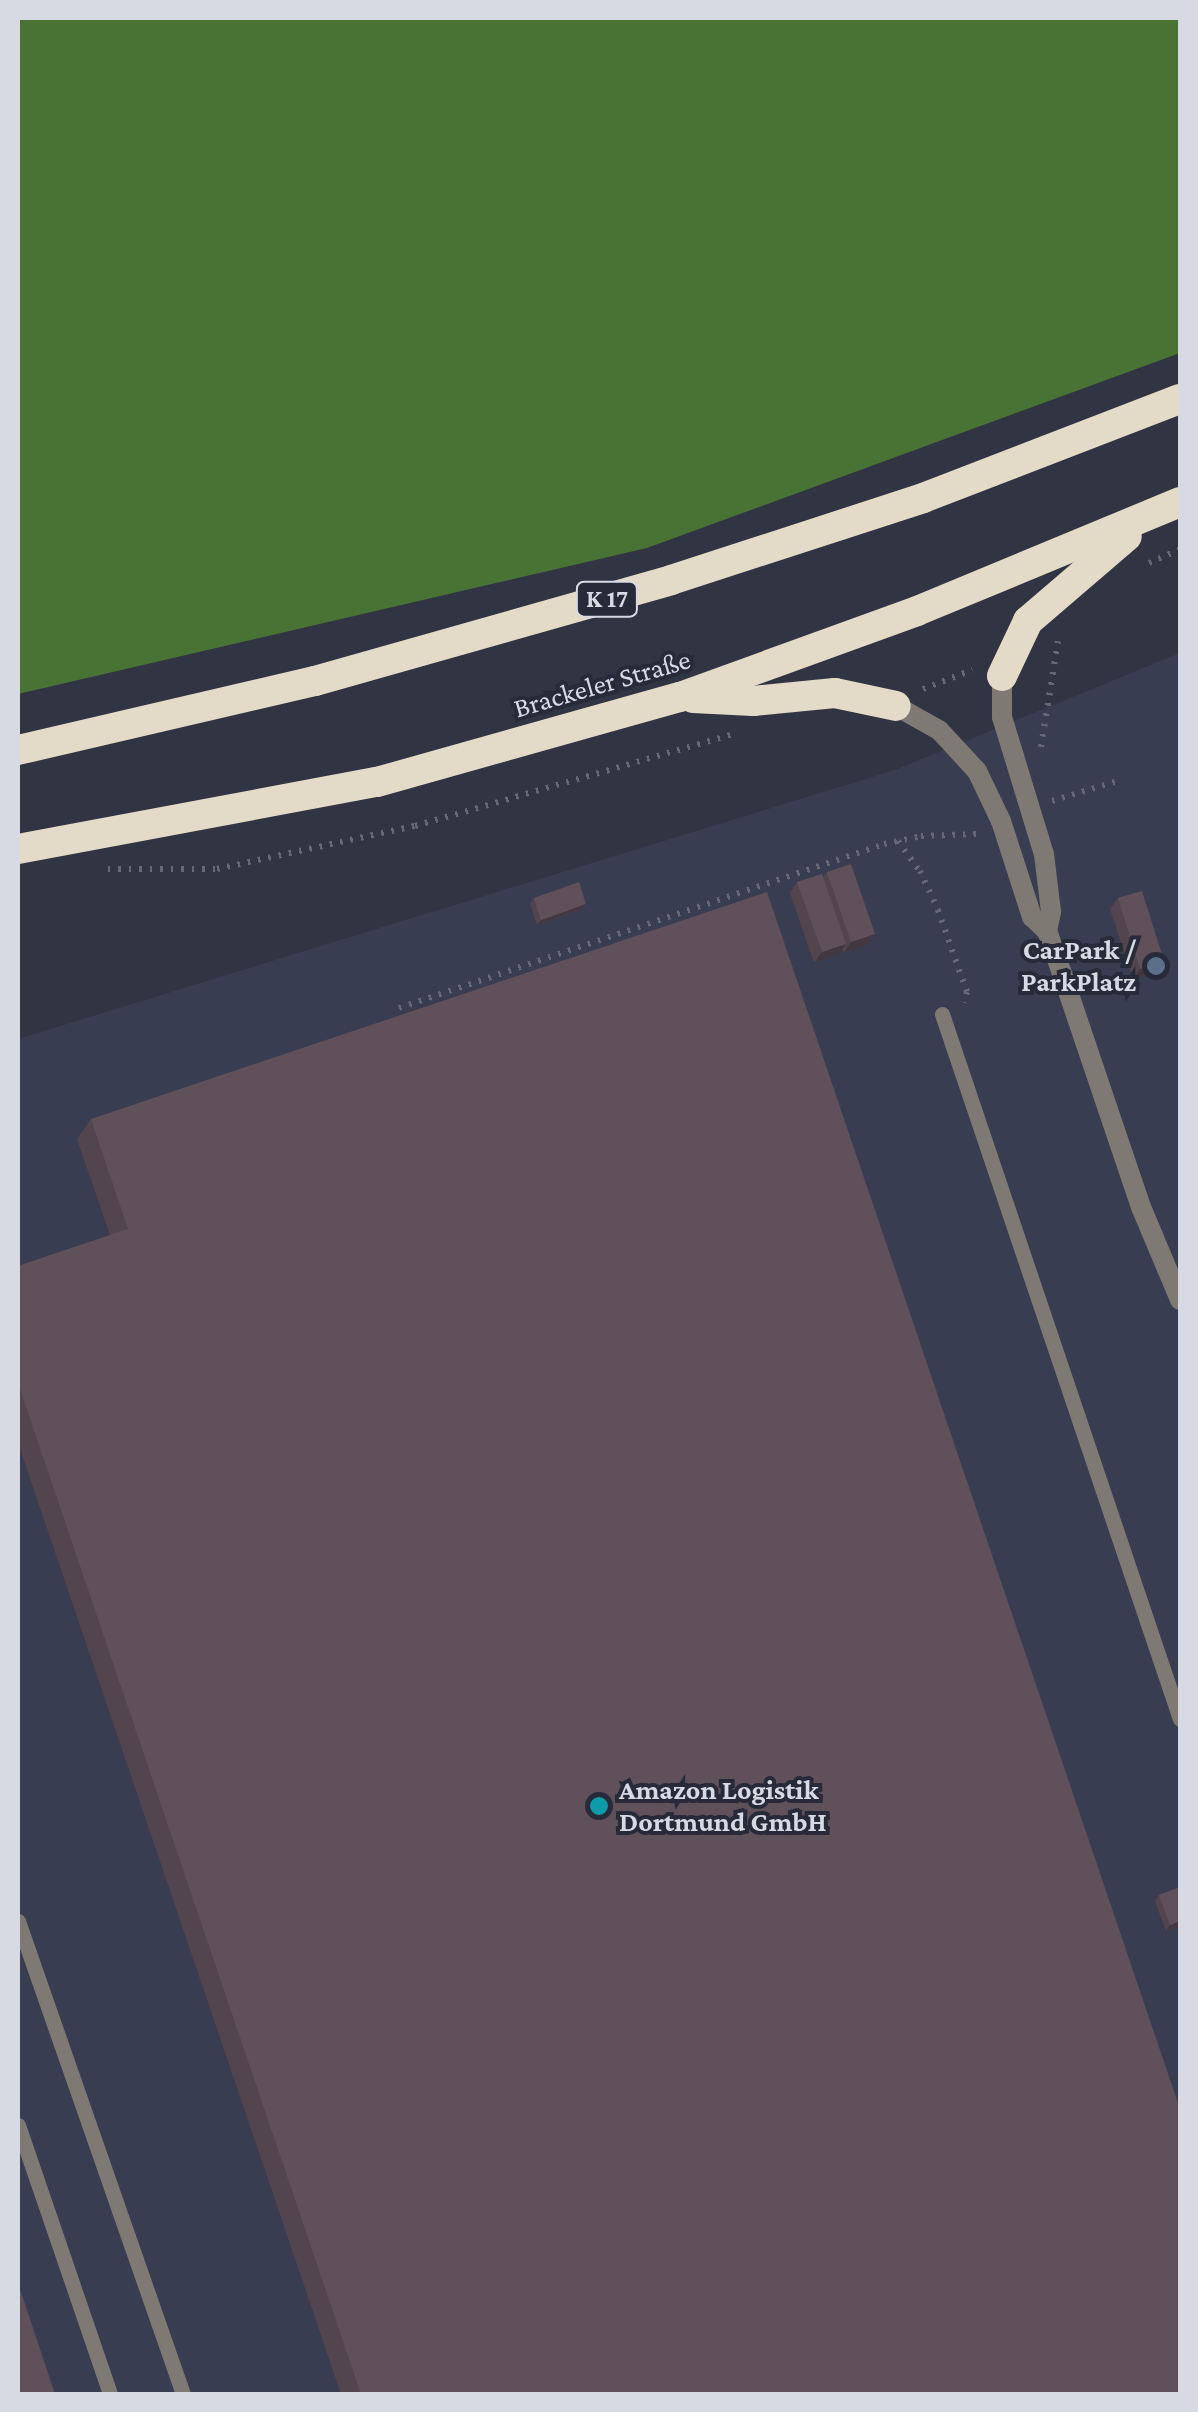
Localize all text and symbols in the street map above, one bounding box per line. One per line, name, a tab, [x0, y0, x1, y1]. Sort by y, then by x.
road number: K 17	[574, 579, 640, 619]
street label: Brackeler Straße	[510, 643, 694, 725]
place label: CarPark / ParkPlatz	[1021, 933, 1136, 999]
marker: CarPark / ParkPlatz	[1145, 955, 1167, 977]
place label: Amazon Logistik Dortmund GmbH	[619, 1773, 827, 1839]
marker: Amazon Logistik Dortmund GmbH	[588, 1795, 610, 1817]

